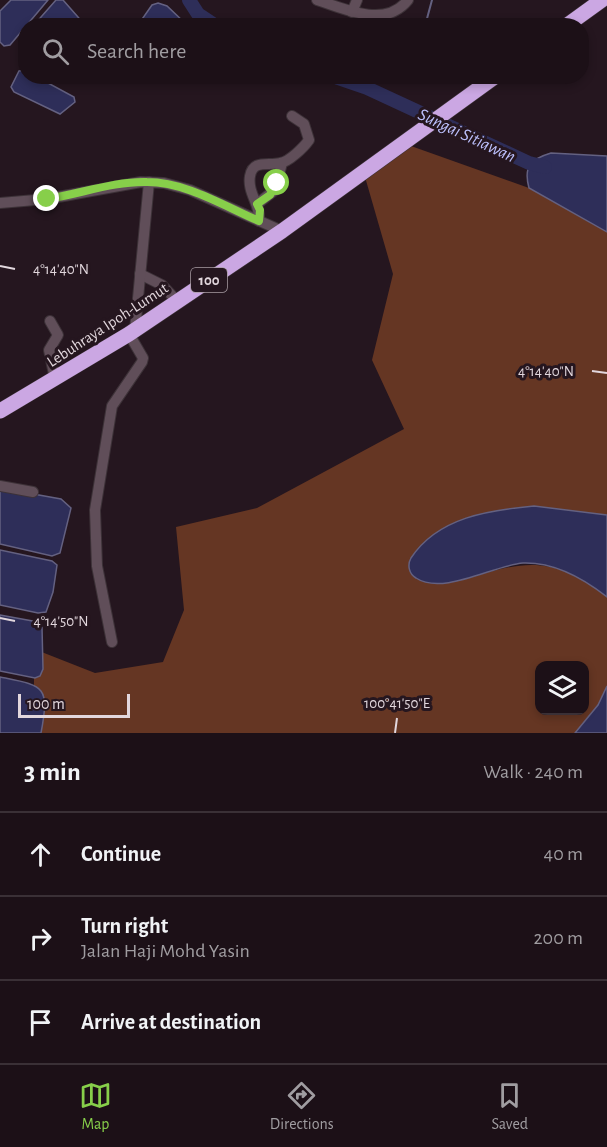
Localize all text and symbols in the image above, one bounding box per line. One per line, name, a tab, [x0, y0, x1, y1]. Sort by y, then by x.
search box	[18, 18, 589, 84]
icon: search	[39, 35, 72, 68]
text: Search here	[87, 40, 186, 62]
water label: Sungai Sitiawan	[415, 106, 518, 166]
route start	[263, 169, 289, 195]
route end	[33, 185, 59, 211]
text: 4°14'40"N	[33, 262, 89, 277]
road number: 100	[191, 268, 227, 292]
street label: Lebuhraya Ipoh-Lumut	[44, 280, 172, 371]
text: 4°14'40"N	[518, 364, 574, 379]
text: 4°14'50"N	[33, 614, 89, 629]
map controls	[535, 661, 589, 715]
button: layers	[535, 661, 589, 715]
scale bar	[18, 691, 130, 718]
text: 100 m	[27, 696, 65, 712]
text: 100°41'50"E	[364, 696, 430, 711]
text: 3 min	[24, 759, 81, 785]
text: Walk · 240 m	[483, 762, 583, 782]
icon: ahead	[24, 838, 57, 871]
text: Continue	[81, 843, 161, 865]
text: 40 m	[544, 844, 583, 864]
text: Turn right	[81, 915, 168, 937]
icon: right	[24, 922, 57, 955]
text: 200 m	[533, 928, 583, 948]
text: Jalan Haji Mohd Yasin	[81, 941, 250, 961]
icon: arrive	[24, 1006, 57, 1039]
text: Arrive at destination	[81, 1011, 261, 1033]
tab: Map	[79, 1079, 112, 1134]
tab: Directions	[270, 1079, 334, 1134]
tab: Saved	[491, 1079, 528, 1134]

